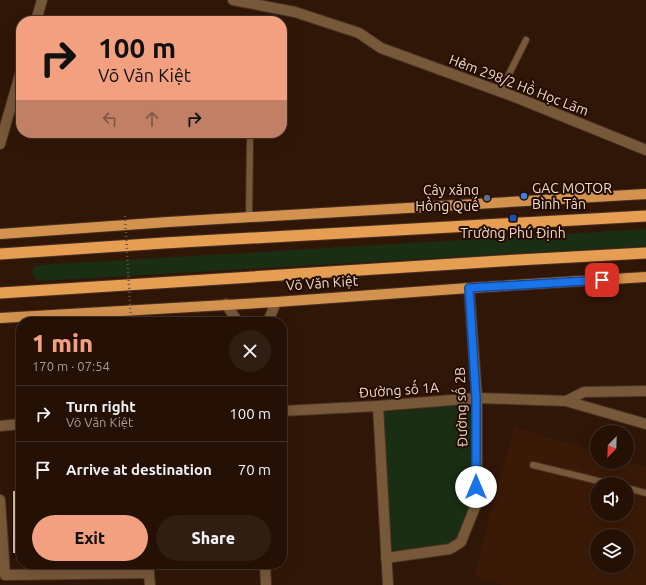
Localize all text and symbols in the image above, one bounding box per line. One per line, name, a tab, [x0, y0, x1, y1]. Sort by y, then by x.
icon: right	[32, 32, 84, 84]
text: 100 m	[98, 32, 176, 63]
street label: Hẻm 298/2 Hồ Học Lãm	[447, 49, 592, 119]
text: Võ Văn Kiệt	[98, 65, 191, 85]
icon: left	[99, 108, 121, 130]
icon: ahead	[141, 108, 163, 130]
icon: right	[183, 108, 205, 130]
place label: GAC MOTOR Bình Tân	[532, 180, 612, 212]
place label: Cây xăng Hồng Quế	[415, 182, 479, 214]
marker: GAC MOTOR Bình Tân	[519, 191, 529, 201]
marker: Cây xăng Hồng Quế	[482, 193, 492, 203]
marker: Trường Phú Định	[508, 213, 518, 223]
place label: Trường Phú Định	[460, 225, 566, 241]
pin	[585, 263, 619, 297]
icon: arrive	[591, 269, 613, 291]
street label: Võ Văn Kiệt	[285, 272, 359, 294]
text: 1 min	[32, 330, 93, 357]
button: close	[229, 330, 271, 372]
text: 170 m · 07:54	[32, 359, 110, 373]
street label: Đường số 2B	[449, 367, 470, 447]
street label: Đường số 1A	[358, 377, 440, 401]
text: Turn right	[66, 398, 136, 415]
icon: right	[32, 403, 54, 425]
text: 100 m	[229, 405, 271, 422]
text: Võ Văn Kiệt	[66, 415, 133, 429]
north arrow	[590, 425, 634, 469]
map controls	[590, 425, 634, 573]
icon: arrive	[32, 459, 54, 481]
text: Arrive at destination	[66, 461, 212, 478]
text: 70 m	[238, 461, 271, 478]
position arrow	[455, 466, 497, 508]
button: sound	[590, 477, 634, 521]
button: Exit	[32, 515, 148, 561]
button: Share	[156, 515, 271, 561]
button: layers	[590, 529, 634, 573]

